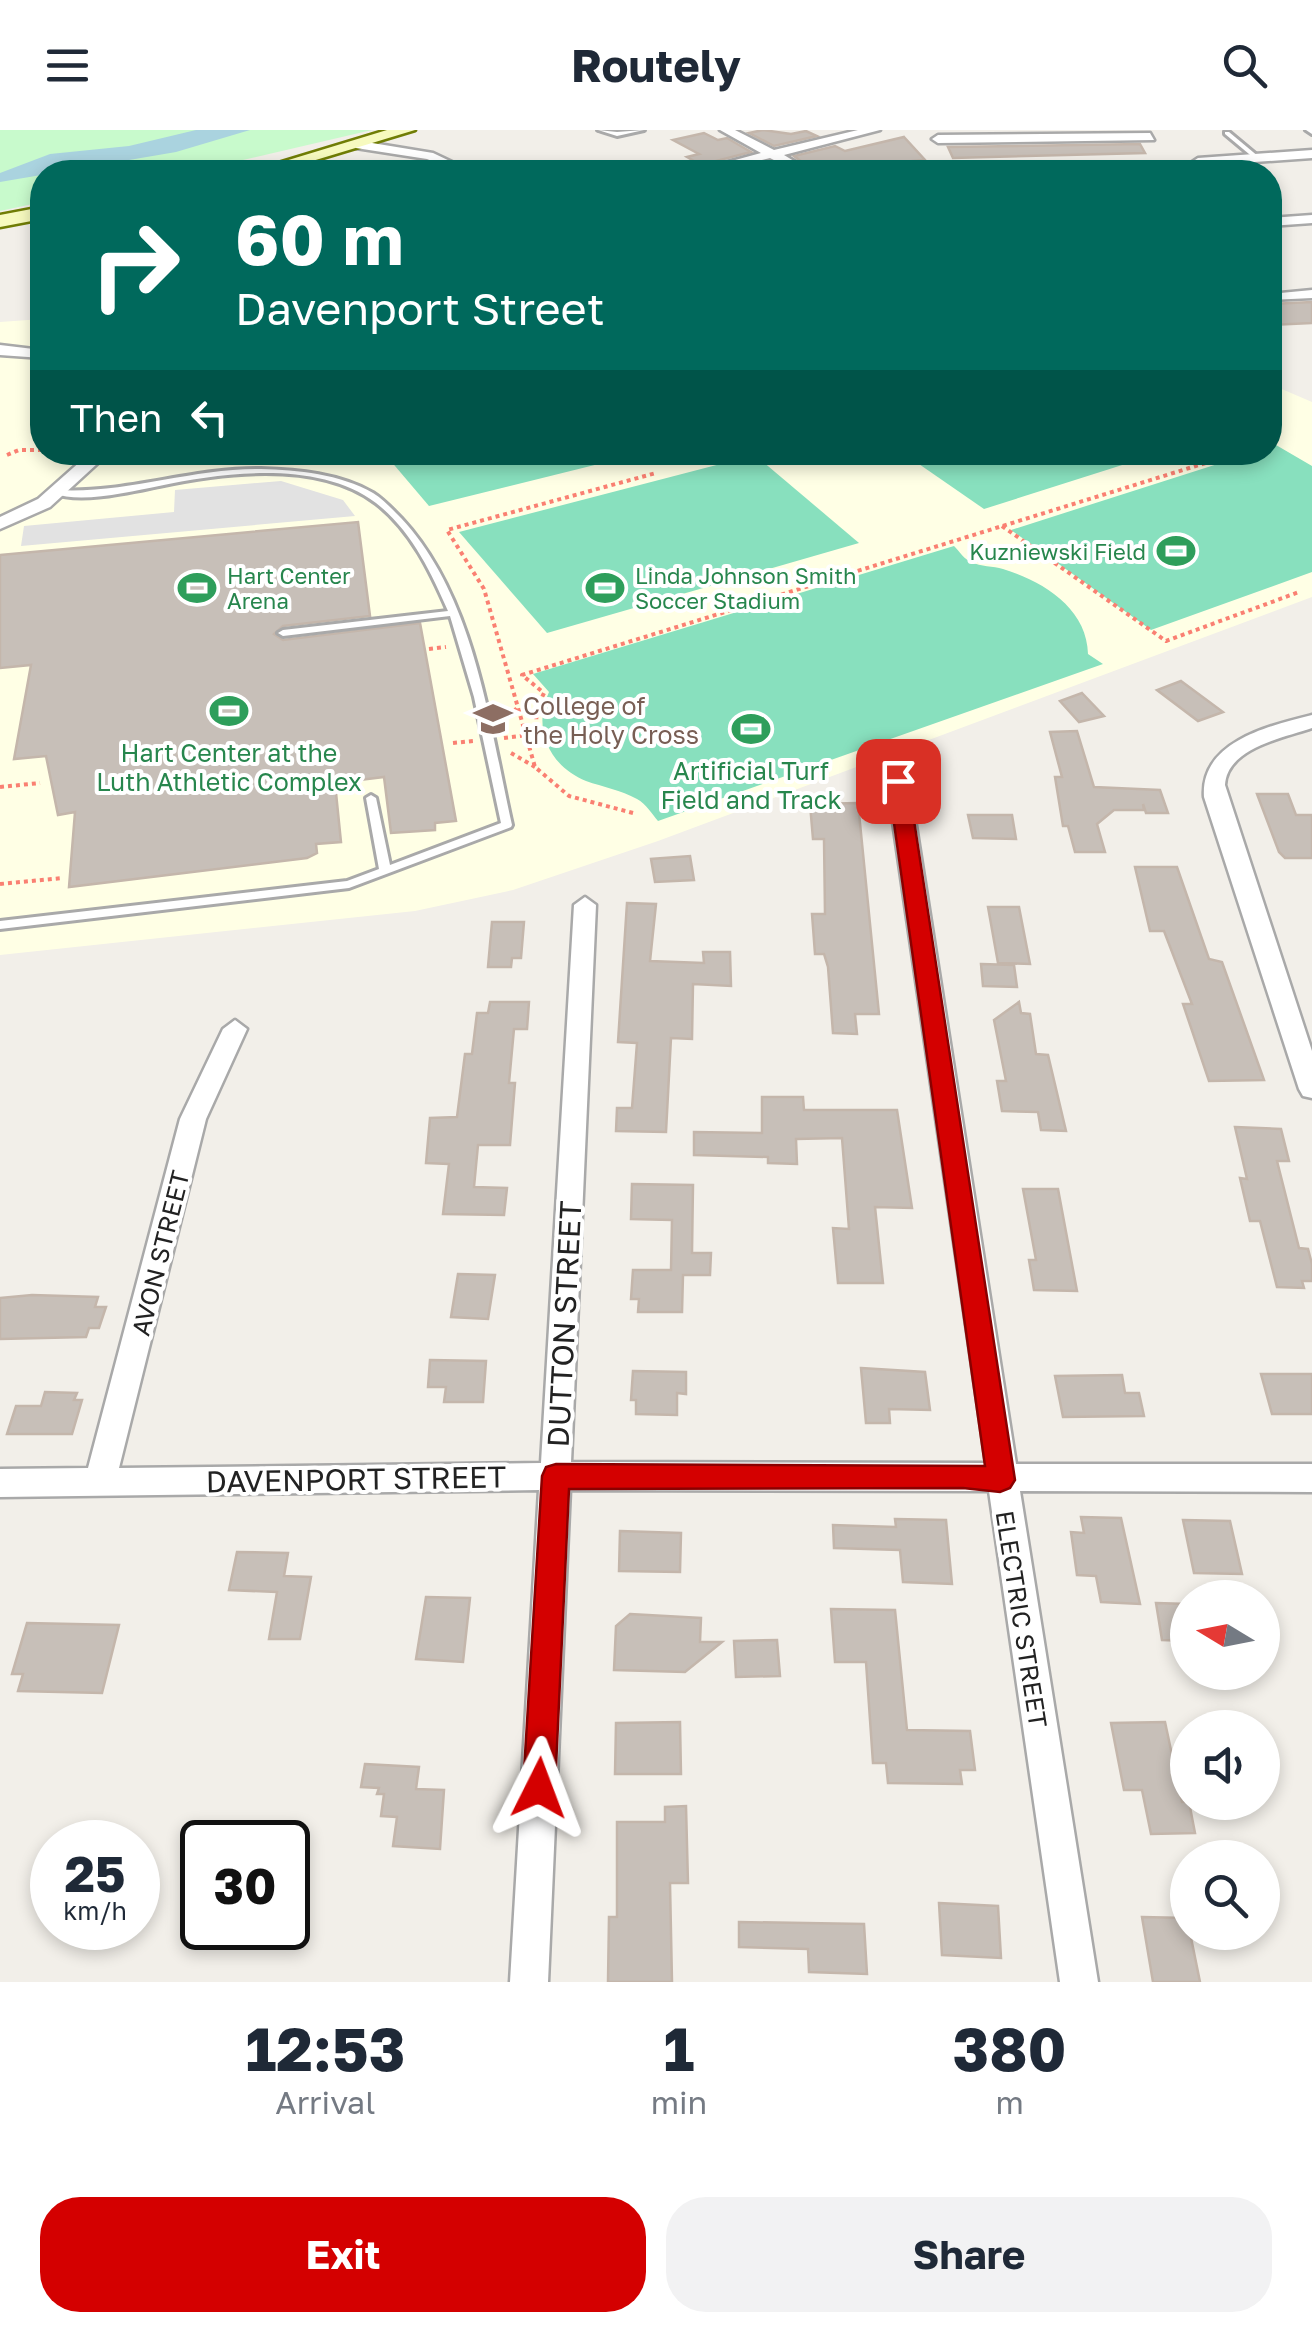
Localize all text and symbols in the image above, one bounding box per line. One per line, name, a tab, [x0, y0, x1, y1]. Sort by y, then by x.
icon: menu	[40, 38, 95, 93]
text: Routely	[571, 38, 741, 92]
icon: search	[1217, 38, 1272, 93]
text: 60 m	[235, 196, 404, 280]
icon: right	[70, 200, 200, 330]
text: Davenport Street	[235, 281, 605, 335]
icon: left	[182, 390, 237, 445]
text: Then	[70, 395, 162, 440]
sports icon: Kuzniewski Field	[1155, 530, 1197, 572]
place label: Kuzniewski Field	[969, 538, 1146, 565]
place label: Hart Center Arena	[227, 562, 351, 614]
place label: Linda Johnson Smith Soccer Stadium	[635, 562, 857, 614]
sports icon: Hart Center Arena	[176, 567, 218, 609]
sports icon: Linda Johnson Smith Soccer Stadium	[584, 567, 626, 609]
sports icon: Hart Center at the Luth Athletic Complex	[208, 690, 250, 732]
place label: College of the Holy Cross	[523, 690, 699, 750]
school or university icon: College of the Holy Cross	[472, 698, 514, 740]
sports icon: Artificial Turf Field and Track	[730, 708, 772, 750]
place label: Hart Center at the Luth Athletic Complex	[96, 737, 362, 797]
pin	[856, 739, 941, 824]
icon: arrive	[871, 754, 926, 809]
place label: Artificial Turf Field and Track	[660, 755, 842, 815]
street label: AVON STREET	[125, 1167, 195, 1339]
street label: DUTTON STREET	[540, 1200, 588, 1448]
street label: DAVENPORT STREET	[205, 1458, 507, 1500]
street label: ELECTRIC STREET	[990, 1508, 1054, 1730]
north arrow	[1170, 1580, 1280, 1690]
map controls	[1170, 1580, 1280, 1950]
button: sound	[1170, 1710, 1280, 1820]
position arrow	[487, 1736, 591, 1840]
speed limit sign: 30	[180, 1820, 310, 1950]
button: search	[1170, 1840, 1280, 1950]
text: 25	[64, 1843, 125, 1903]
text: km/h	[63, 1895, 127, 1926]
text: 12:53	[245, 2012, 405, 2084]
text: 1	[663, 2012, 694, 2084]
text: 380	[953, 2012, 1067, 2084]
text: Arrival	[275, 2083, 375, 2121]
text: min	[651, 2083, 707, 2121]
text: m	[995, 2083, 1024, 2121]
button: Exit	[40, 2197, 646, 2312]
button: Share	[666, 2197, 1272, 2312]

